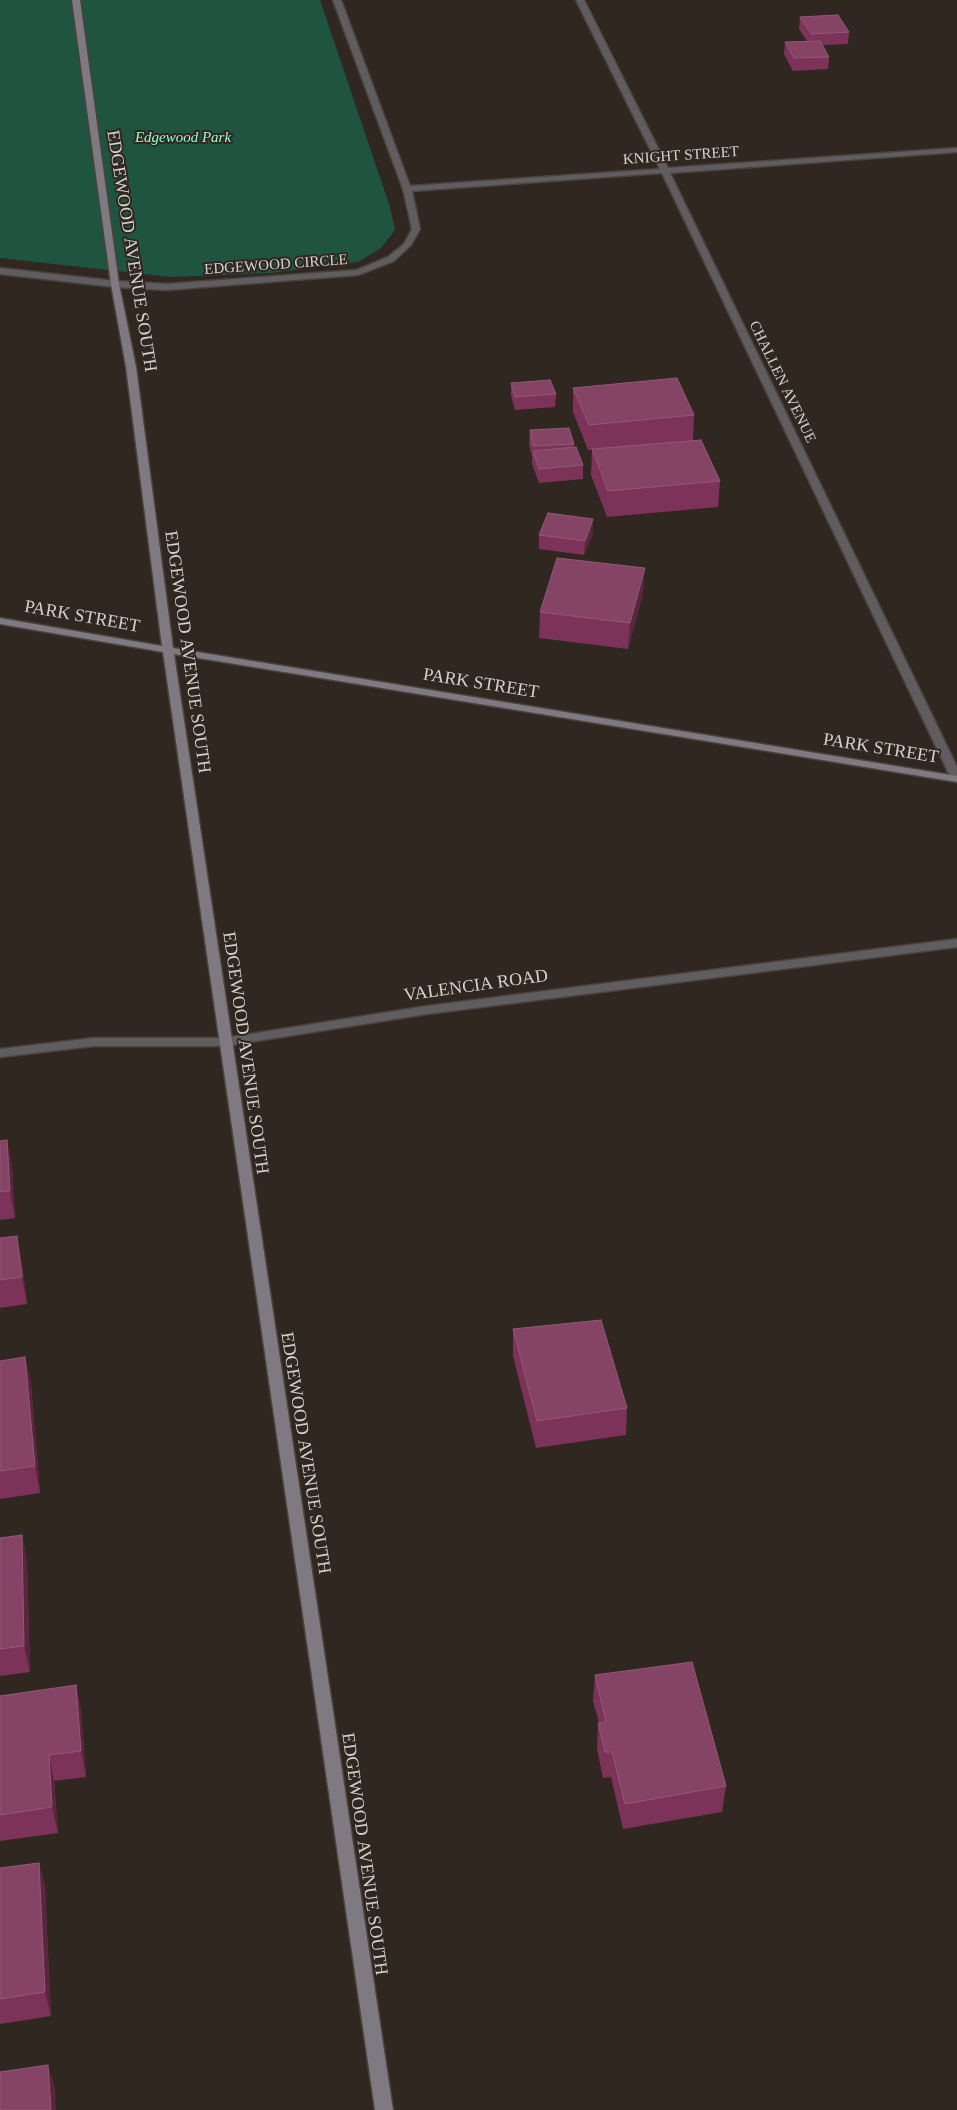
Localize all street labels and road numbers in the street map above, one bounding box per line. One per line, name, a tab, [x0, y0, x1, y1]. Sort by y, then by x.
street label: EDGEWOOD AVENUE SOUTH	[101, 128, 161, 374]
street label: KNIGHT STREET	[622, 143, 740, 169]
street label: EDGEWOOD CIRCLE	[204, 251, 348, 279]
street label: CHALLEN AVENUE	[745, 318, 819, 446]
street label: EDGEWOOD AVENUE SOUTH	[159, 529, 215, 775]
street label: PARK STREET	[23, 596, 141, 638]
street label: PARK STREET	[422, 664, 540, 704]
street label: PARK STREET	[822, 729, 940, 769]
street label: EDGEWOOD AVENUE SOUTH	[217, 930, 273, 1176]
street label: VALENCIA ROAD	[403, 965, 549, 1007]
street label: EDGEWOOD AVENUE SOUTH	[275, 1330, 335, 1576]
street label: EDGEWOOD AVENUE SOUTH	[336, 1731, 392, 1977]

